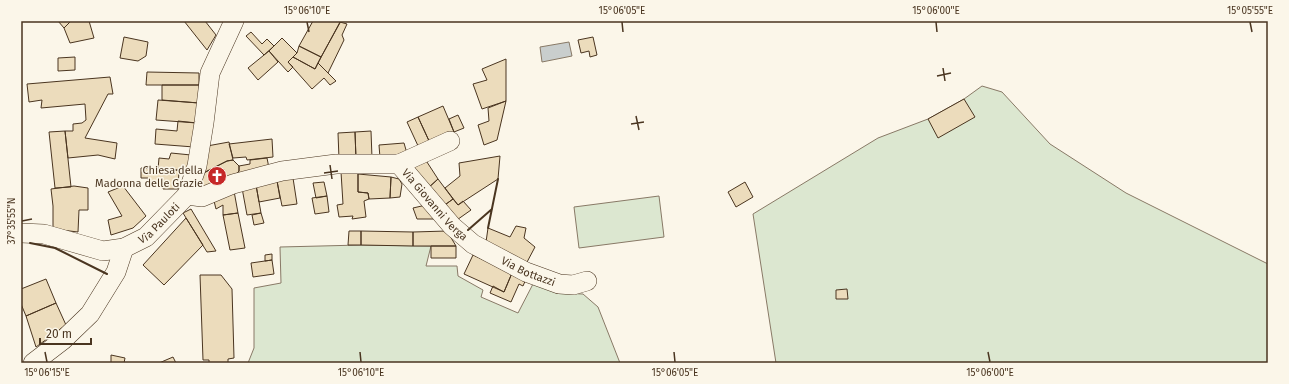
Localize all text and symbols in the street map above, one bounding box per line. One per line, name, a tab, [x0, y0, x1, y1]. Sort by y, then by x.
text: 15°06'10"E	[284, 5, 330, 17]
text: 15°06'05"E	[599, 5, 645, 17]
text: 15°06'00"E	[912, 5, 960, 17]
text: 15°05'55"E	[1227, 5, 1273, 17]
place label: Chiesa della Madonna delle Grazie	[95, 164, 203, 190]
church icon: Chiesa della Madonna delle Grazie	[206, 165, 228, 187]
street label: Via Giovanni Verga	[399, 166, 470, 243]
text: 37°35'55"N	[6, 197, 18, 245]
street label: Via Pauloti	[136, 200, 182, 246]
street label: Via Bottazzi	[499, 254, 557, 289]
scale bar	[40, 320, 91, 346]
text: 20 m	[46, 327, 72, 341]
text: 15°06'15"E	[24, 367, 70, 379]
text: 15°06'10"E	[338, 367, 384, 379]
text: 15°06'05"E	[652, 367, 698, 379]
text: 15°06'00"E	[966, 367, 1014, 379]

